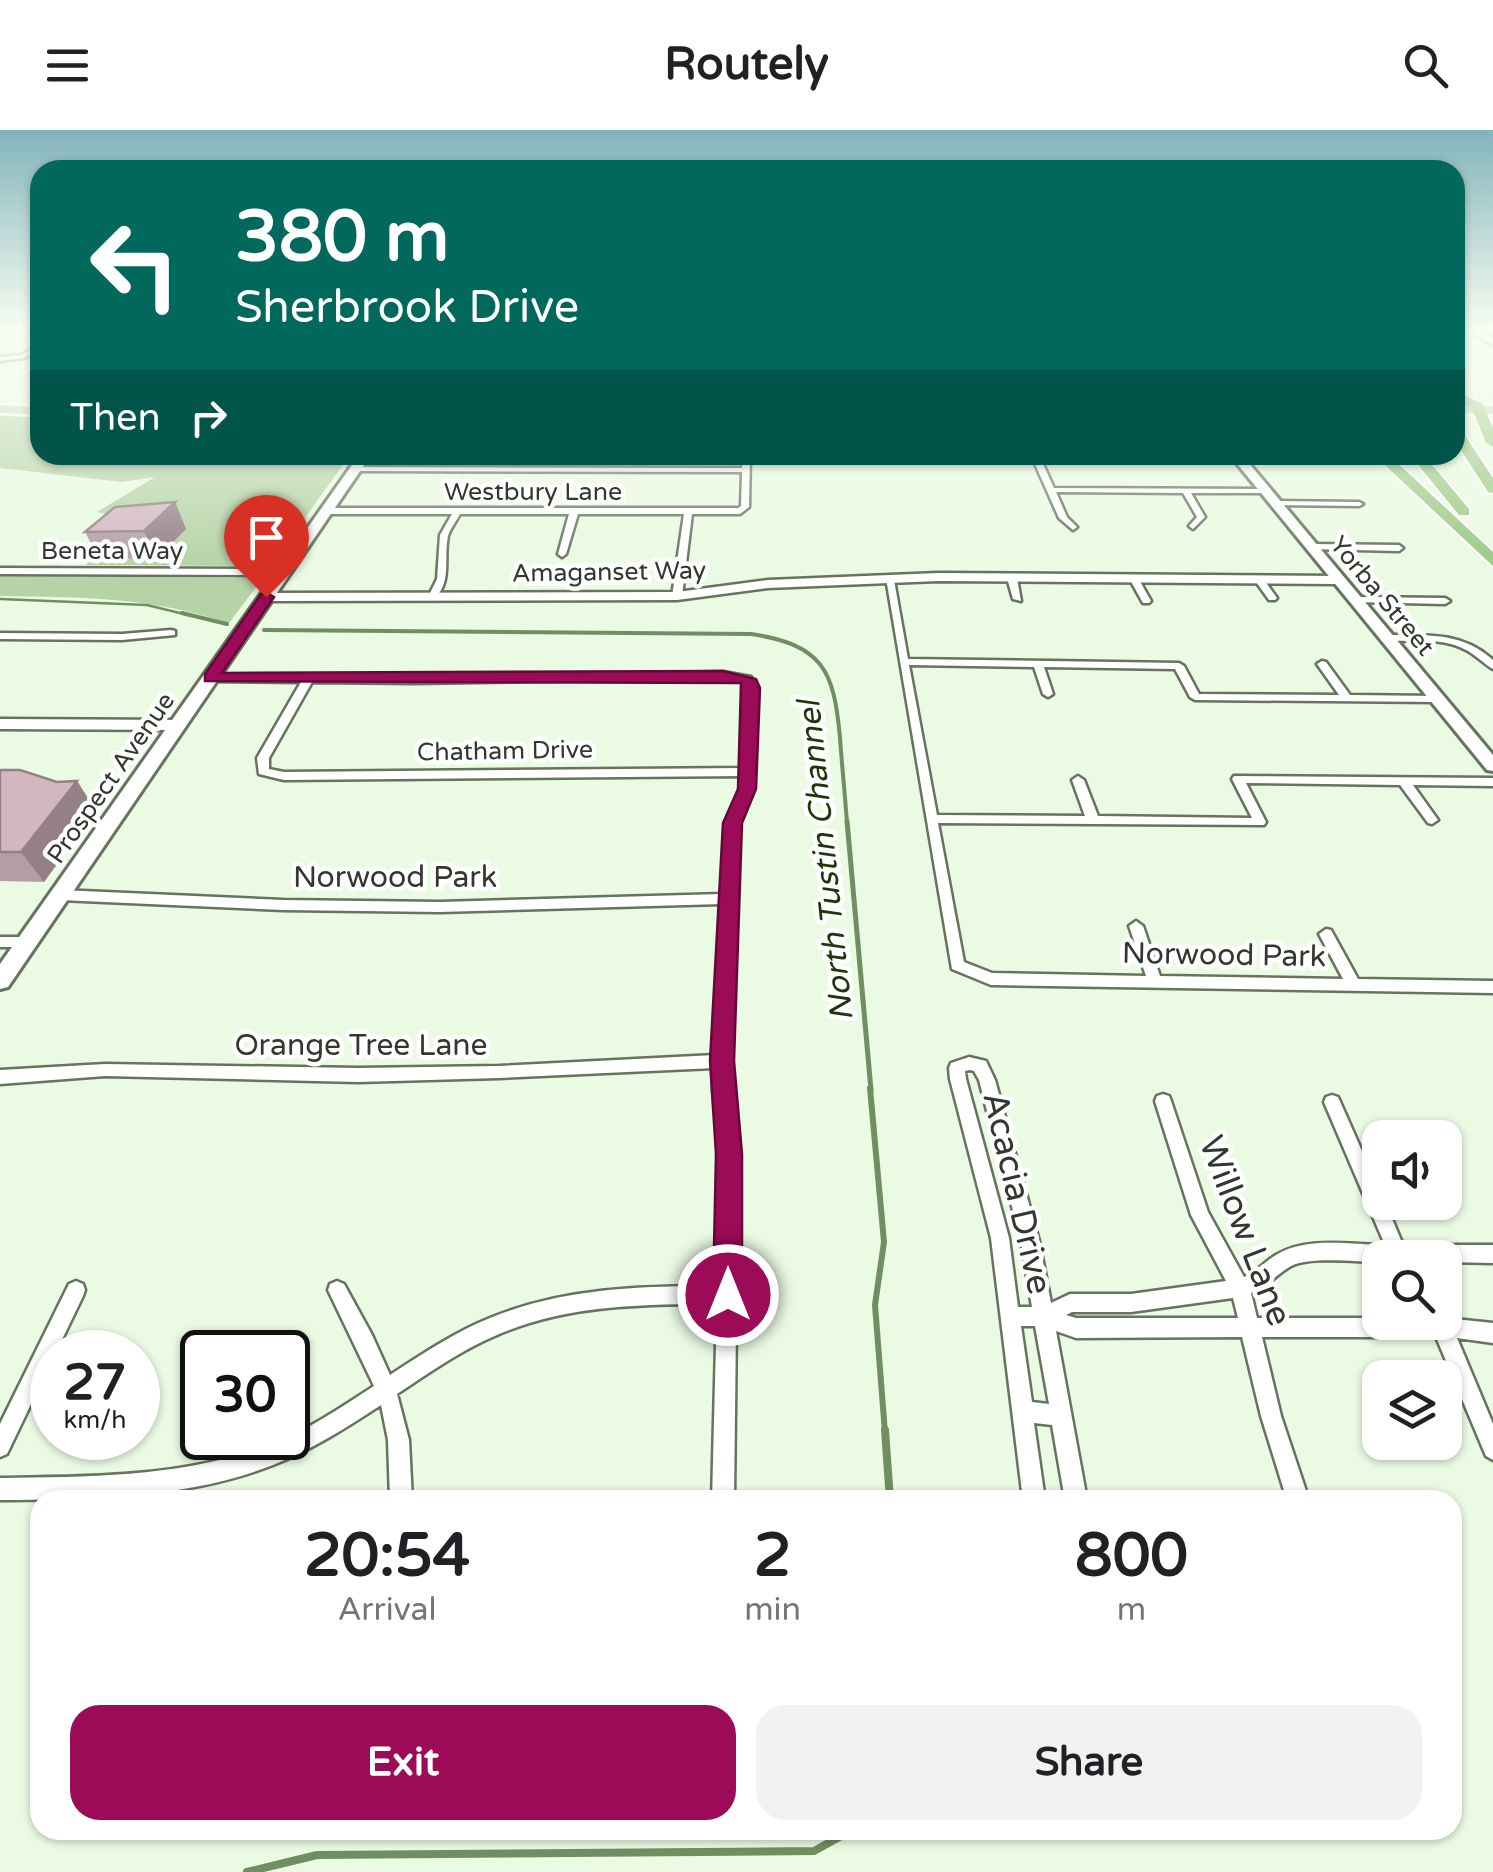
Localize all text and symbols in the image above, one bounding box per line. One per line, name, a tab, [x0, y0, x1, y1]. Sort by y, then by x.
icon: menu	[40, 38, 95, 93]
text: Routely	[664, 38, 829, 92]
icon: search	[1398, 38, 1453, 93]
text: 380 m	[235, 196, 449, 280]
icon: left	[70, 200, 200, 330]
text: Sherbrook Drive	[235, 281, 579, 335]
icon: right	[181, 390, 236, 445]
text: Then	[70, 395, 161, 441]
street label: Westbury Lane	[444, 477, 622, 507]
pin	[224, 495, 309, 598]
icon: arrive	[239, 510, 294, 565]
street label: Yorba Street	[1323, 530, 1441, 662]
street label: Beneta Way	[41, 536, 183, 566]
street label: Amaganset Way	[512, 555, 706, 589]
street label: Prospect Avenue	[41, 687, 181, 869]
water label: North Tustin Channel	[790, 695, 862, 1023]
street label: Chatham Drive	[417, 734, 593, 768]
street label: Norwood Park	[293, 859, 497, 896]
street label: Norwood Park	[1122, 935, 1326, 975]
street label: Orange Tree Lane	[234, 1027, 488, 1064]
street label: Acacia Drive	[973, 1088, 1061, 1298]
map controls	[1362, 1120, 1462, 1460]
button: sound	[1362, 1120, 1462, 1220]
street label: Willow Lane	[1190, 1130, 1300, 1332]
button: search	[1362, 1240, 1462, 1340]
position arrow	[676, 1243, 780, 1347]
speed limit sign: 30	[180, 1330, 310, 1460]
text: 27	[64, 1353, 126, 1413]
button: layers	[1362, 1360, 1462, 1460]
text: km/h	[64, 1405, 126, 1435]
text: 20:54	[304, 1520, 470, 1592]
text: 2	[754, 1520, 791, 1592]
text: 800	[1075, 1520, 1188, 1592]
text: Arrival	[338, 1591, 437, 1629]
text: min	[744, 1591, 801, 1629]
text: m	[1117, 1591, 1146, 1629]
button: Exit	[70, 1705, 736, 1820]
button: Share	[756, 1705, 1422, 1820]

